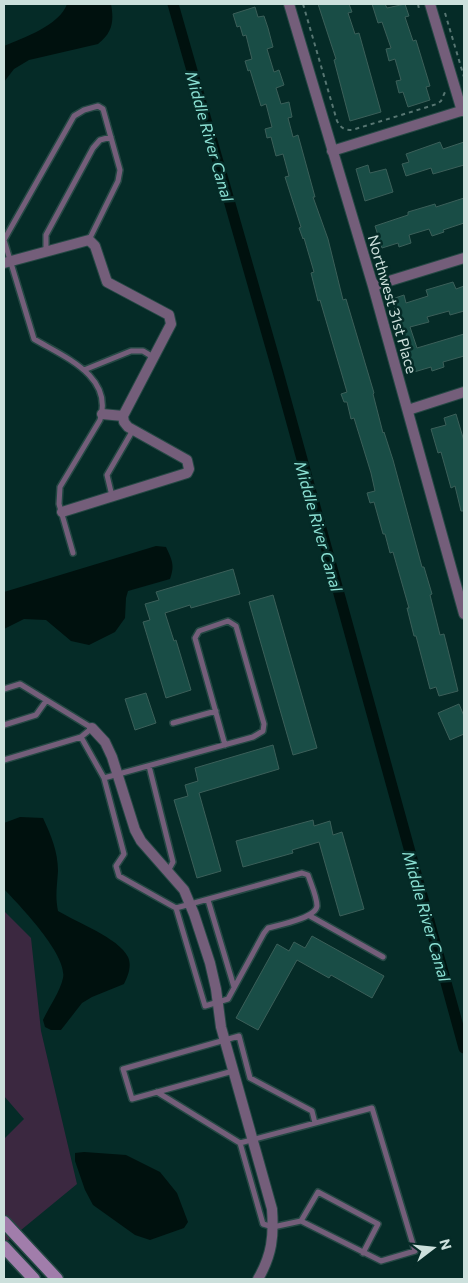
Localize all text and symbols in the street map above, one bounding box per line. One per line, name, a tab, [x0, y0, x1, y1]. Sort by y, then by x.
water label: Middle River Canal	[182, 68, 238, 204]
street label: Northwest 31st Place	[365, 233, 421, 376]
water label: Middle River Canal	[291, 458, 347, 594]
water label: Middle River Canal	[399, 848, 455, 984]
north arrow	[408, 1223, 458, 1273]
text: N	[436, 1237, 456, 1252]

